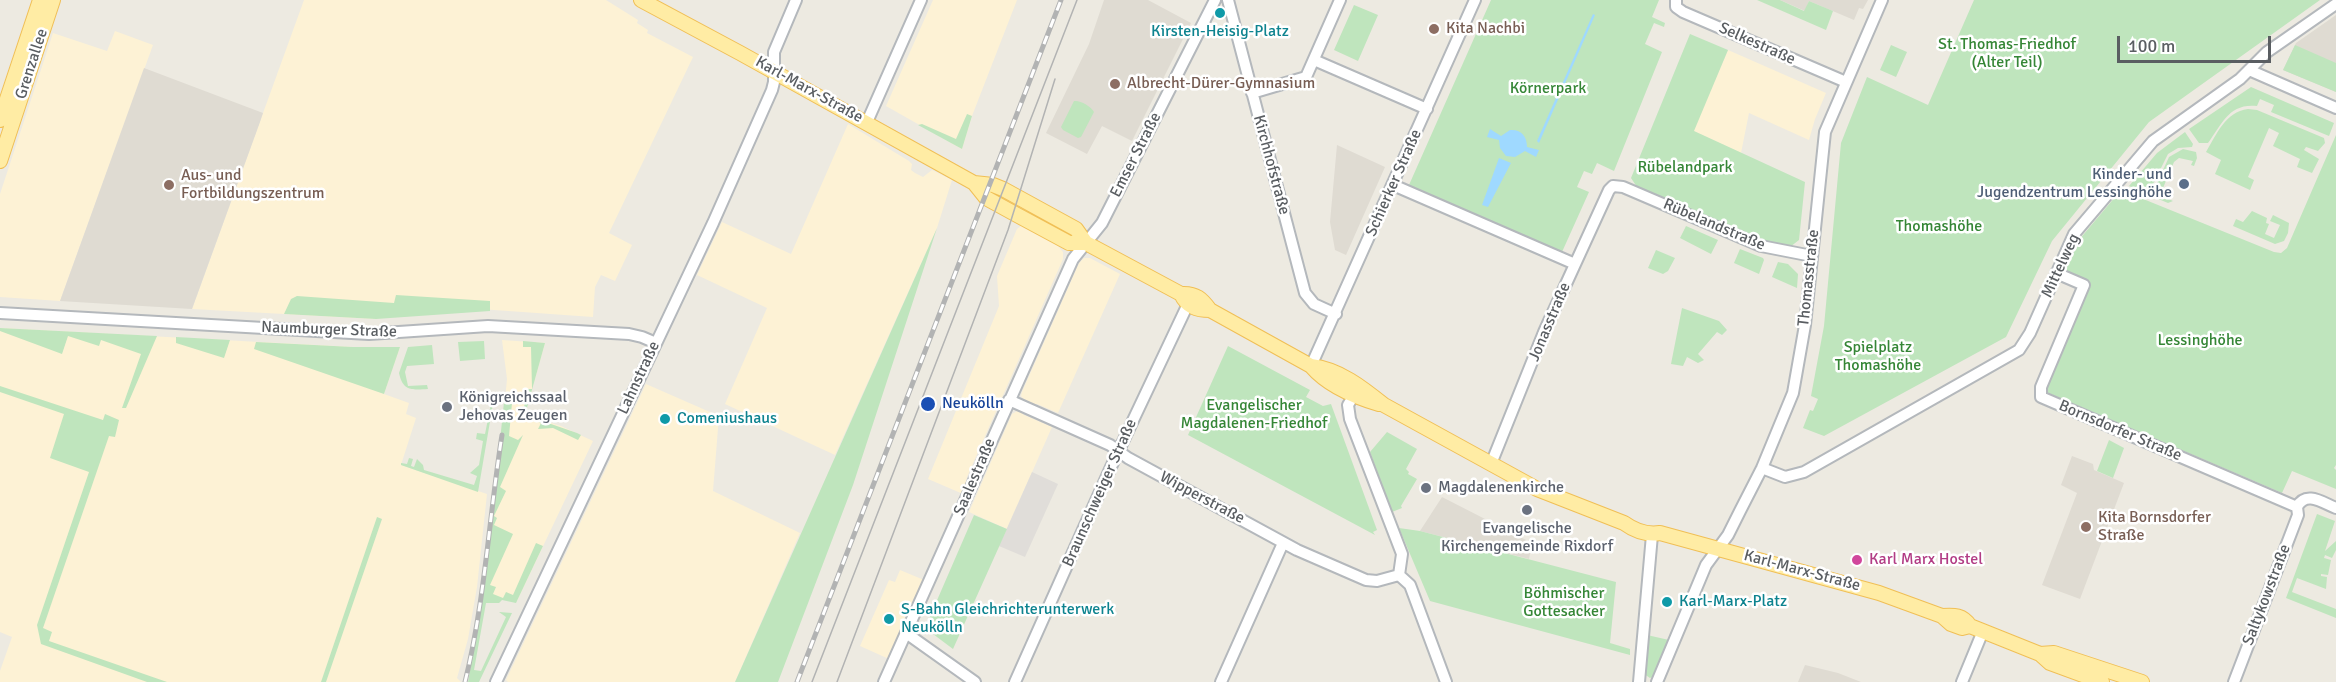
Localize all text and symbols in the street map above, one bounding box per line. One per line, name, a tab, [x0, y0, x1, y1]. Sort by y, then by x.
marker: Kirsten-Heisig-Platz	[1213, 6, 1227, 20]
place label: Kita Nachbi	[1446, 19, 1525, 39]
street label: Selkestraße	[1716, 19, 1798, 69]
place label: Kirsten-Heisig-Platz	[1151, 22, 1289, 42]
marker: Kita Nachbi	[1427, 22, 1441, 36]
scale bar	[2120, 24, 2274, 62]
street label: Grenzallee	[12, 26, 52, 102]
park label: St. Thomas-Friedhof (Alter Teil)	[1938, 35, 2076, 73]
text: 100 m	[2128, 35, 2175, 57]
street label: Karl-Marx-Straße	[752, 53, 866, 127]
place label: Albrecht-Dürer-Gymnasium	[1127, 74, 1315, 94]
marker: Albrecht-Dürer-Gymnasium	[1108, 77, 1122, 91]
park label: Körnerpark	[1510, 79, 1586, 99]
street label: Emser Straße	[1106, 109, 1166, 201]
street label: Kirchhofstraße	[1248, 113, 1294, 217]
street label: Schierker Straße	[1362, 127, 1426, 239]
park label: Rübelandpark	[1637, 158, 1733, 178]
place label: Kinder- und Jugendzentrum Lessinghöhe	[1977, 165, 2172, 203]
place label: Aus- und Fortbildungszentrum	[181, 166, 324, 204]
marker: Kinder- und Jugendzentrum Lessinghöhe	[2177, 177, 2191, 191]
marker: Aus- und Fortbildungszentrum	[162, 178, 176, 192]
street label: Rübelandstraße	[1660, 195, 1768, 255]
park label: Thomashöhe	[1896, 217, 1982, 237]
street label: Thomasstraße	[1794, 229, 1824, 327]
street label: Mittelweg	[2038, 231, 2084, 301]
street label: Jonasstraße	[1525, 280, 1575, 364]
street label: Naumburger Straße	[261, 318, 397, 342]
park label: Lessinghöhe	[2157, 331, 2243, 351]
street label: Lahnstraße	[614, 338, 664, 418]
park label: Spielplatz Thomashöhe	[1835, 338, 1921, 376]
place label: Königreichssaal Jehovas Zeugen	[459, 388, 567, 426]
place label: Neukölln	[942, 394, 1004, 414]
marker: Neukölln	[919, 395, 937, 413]
park label: Evangelischer Magdalenen-Friedhof	[1181, 396, 1327, 434]
street label: Bornsdorfer Straße	[2056, 396, 2184, 466]
marker: Königreichssaal Jehovas Zeugen	[440, 400, 454, 414]
place label: Comeniushaus	[677, 409, 777, 429]
marker: Comeniushaus	[658, 412, 672, 426]
street label: Braunschweiger Straße	[1059, 416, 1141, 570]
street label: Saalestraße	[950, 435, 1000, 519]
street label: Wipperstraße	[1156, 468, 1248, 528]
place label: Magdalenenkirche	[1438, 478, 1564, 498]
marker: Magdalenenkirche	[1419, 481, 1433, 495]
marker: Evangelische Kirchengemeinde Rixdorf	[1520, 503, 1534, 517]
place label: Kita Bornsdorfer Straße	[2098, 508, 2211, 546]
place label: Evangelische Kirchengemeinde Rixdorf	[1441, 519, 1613, 557]
marker: Kita Bornsdorfer Straße	[2079, 520, 2093, 534]
street label: Saltykowstraße	[2239, 542, 2295, 648]
street label: Karl-Marx-Straße	[1742, 546, 1862, 596]
place label: Karl Marx Hostel	[1869, 550, 1983, 570]
marker: Karl Marx Hostel	[1850, 553, 1864, 567]
park label: Böhmischer Gottesacker	[1523, 584, 1605, 622]
place label: Karl-Marx-Platz	[1679, 592, 1787, 612]
marker: Karl-Marx-Platz	[1660, 595, 1674, 609]
place label: S-Bahn Gleichrichterunterwerk Neukölln	[901, 600, 1114, 638]
marker: S-Bahn Gleichrichterunterwerk Neukölln	[882, 612, 896, 626]

